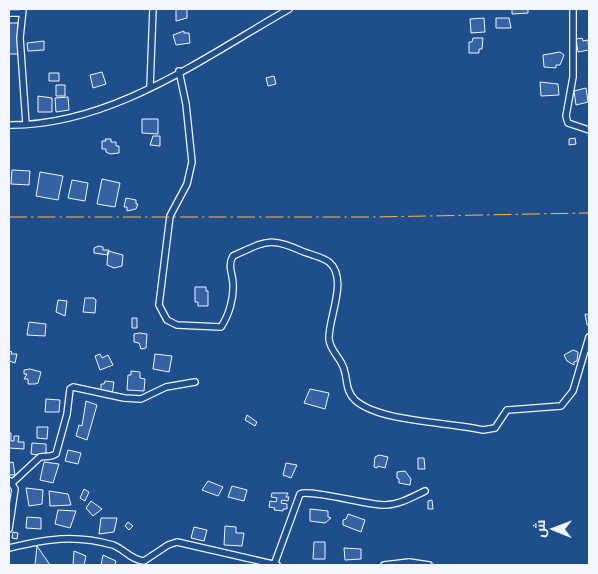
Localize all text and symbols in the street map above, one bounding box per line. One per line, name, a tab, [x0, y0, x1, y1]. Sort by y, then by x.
north arrow	[528, 504, 578, 554]
text: ش	[530, 520, 549, 538]

